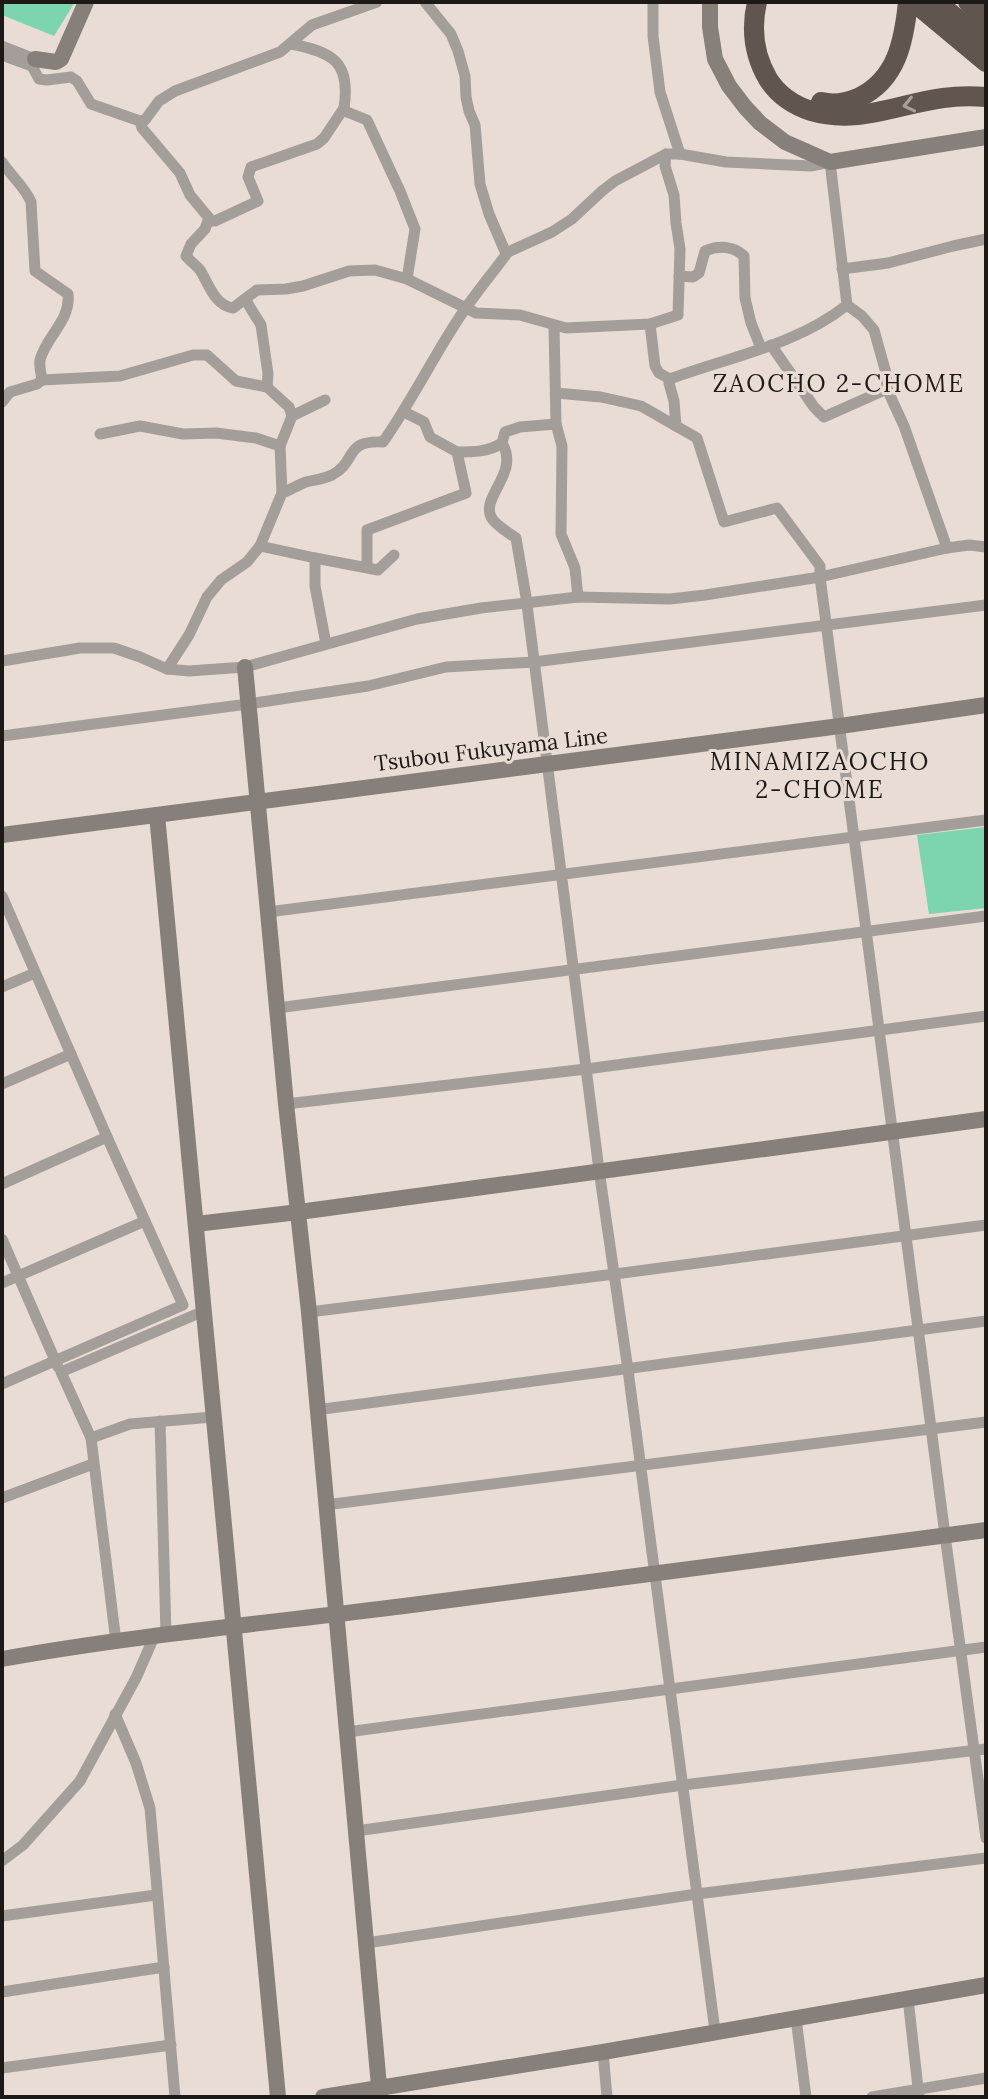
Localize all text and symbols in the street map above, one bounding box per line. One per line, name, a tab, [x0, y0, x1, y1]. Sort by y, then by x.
one-way arrow	[903, 96, 916, 113]
district label: ZAOCHO 2-CHOME	[713, 368, 965, 399]
street label: Tsubou Fukuyama Line	[373, 721, 609, 777]
district label: MINAMIZAOCHO 2-CHOME	[710, 746, 930, 805]

